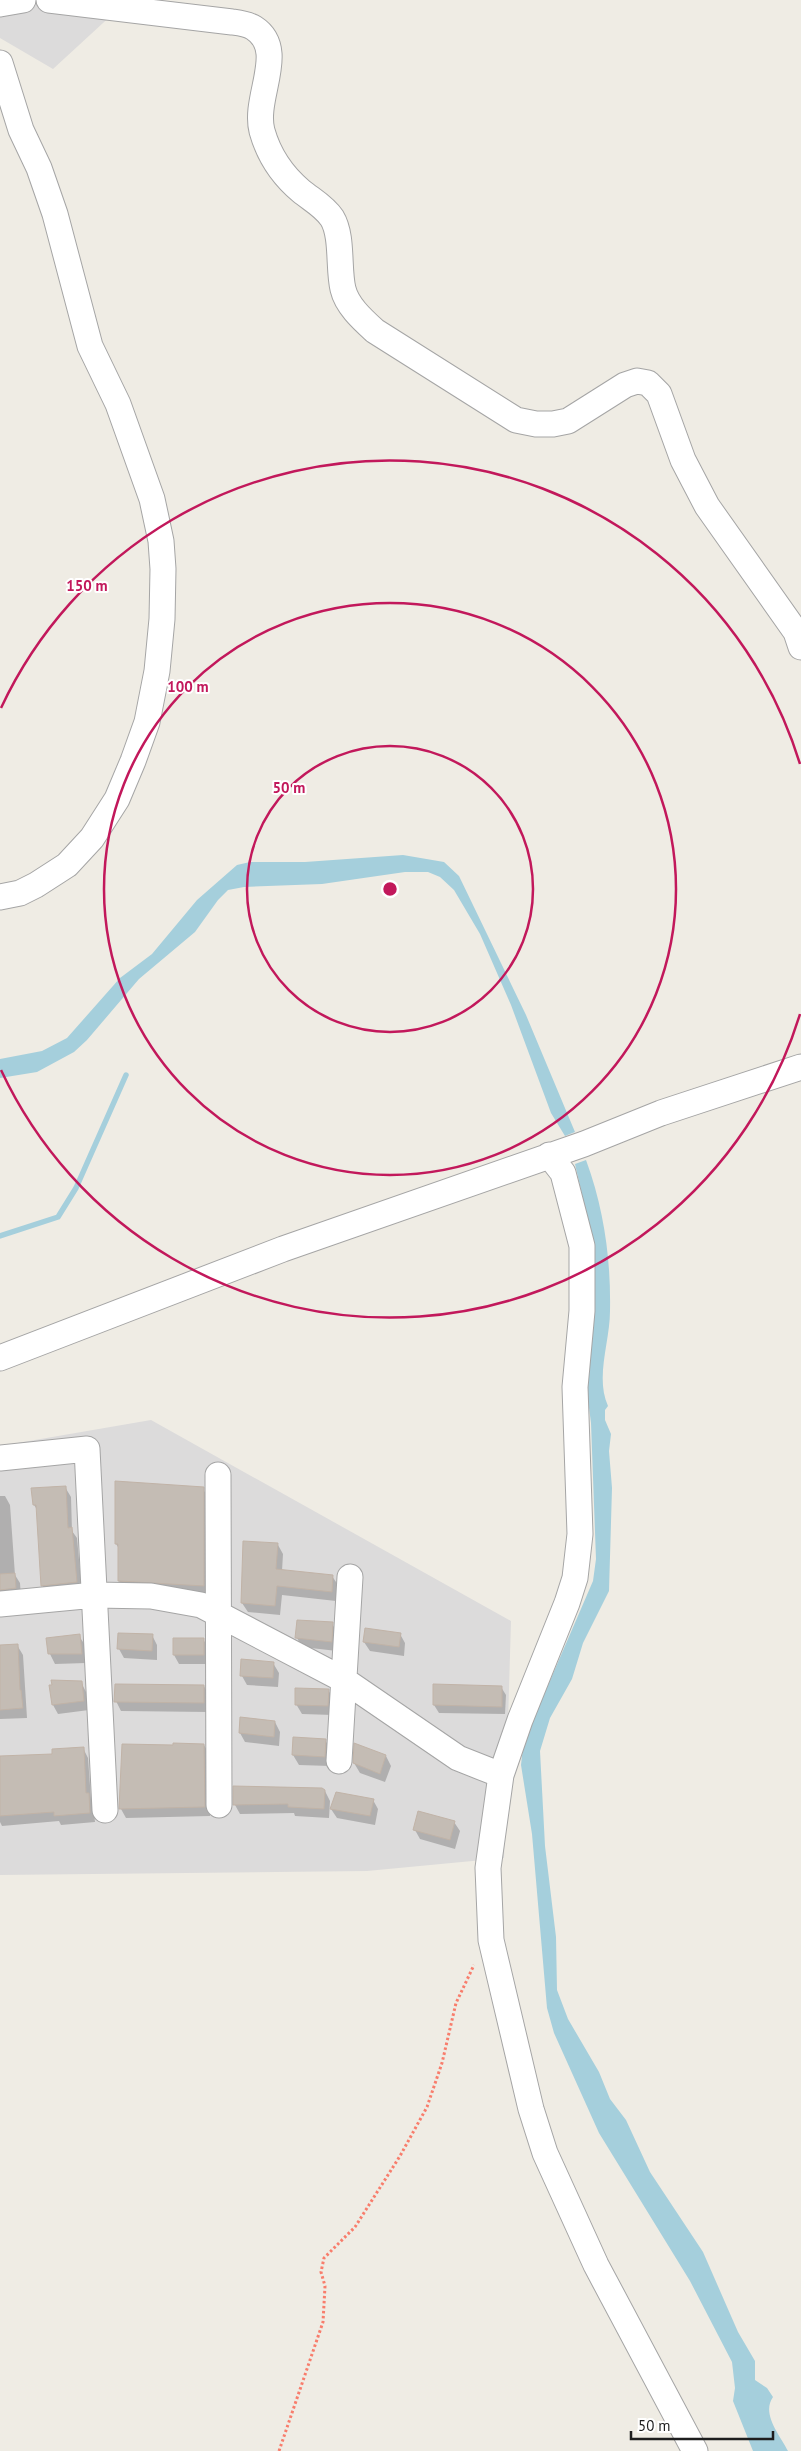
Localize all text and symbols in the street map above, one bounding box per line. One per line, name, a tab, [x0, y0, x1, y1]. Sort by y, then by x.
text: 150 m	[66, 576, 108, 595]
text: 100 m	[167, 677, 209, 696]
text: 50 m	[273, 778, 305, 797]
centre of rings	[381, 880, 399, 898]
scale bar	[631, 2408, 774, 2440]
text: 50 m	[638, 2416, 671, 2435]

